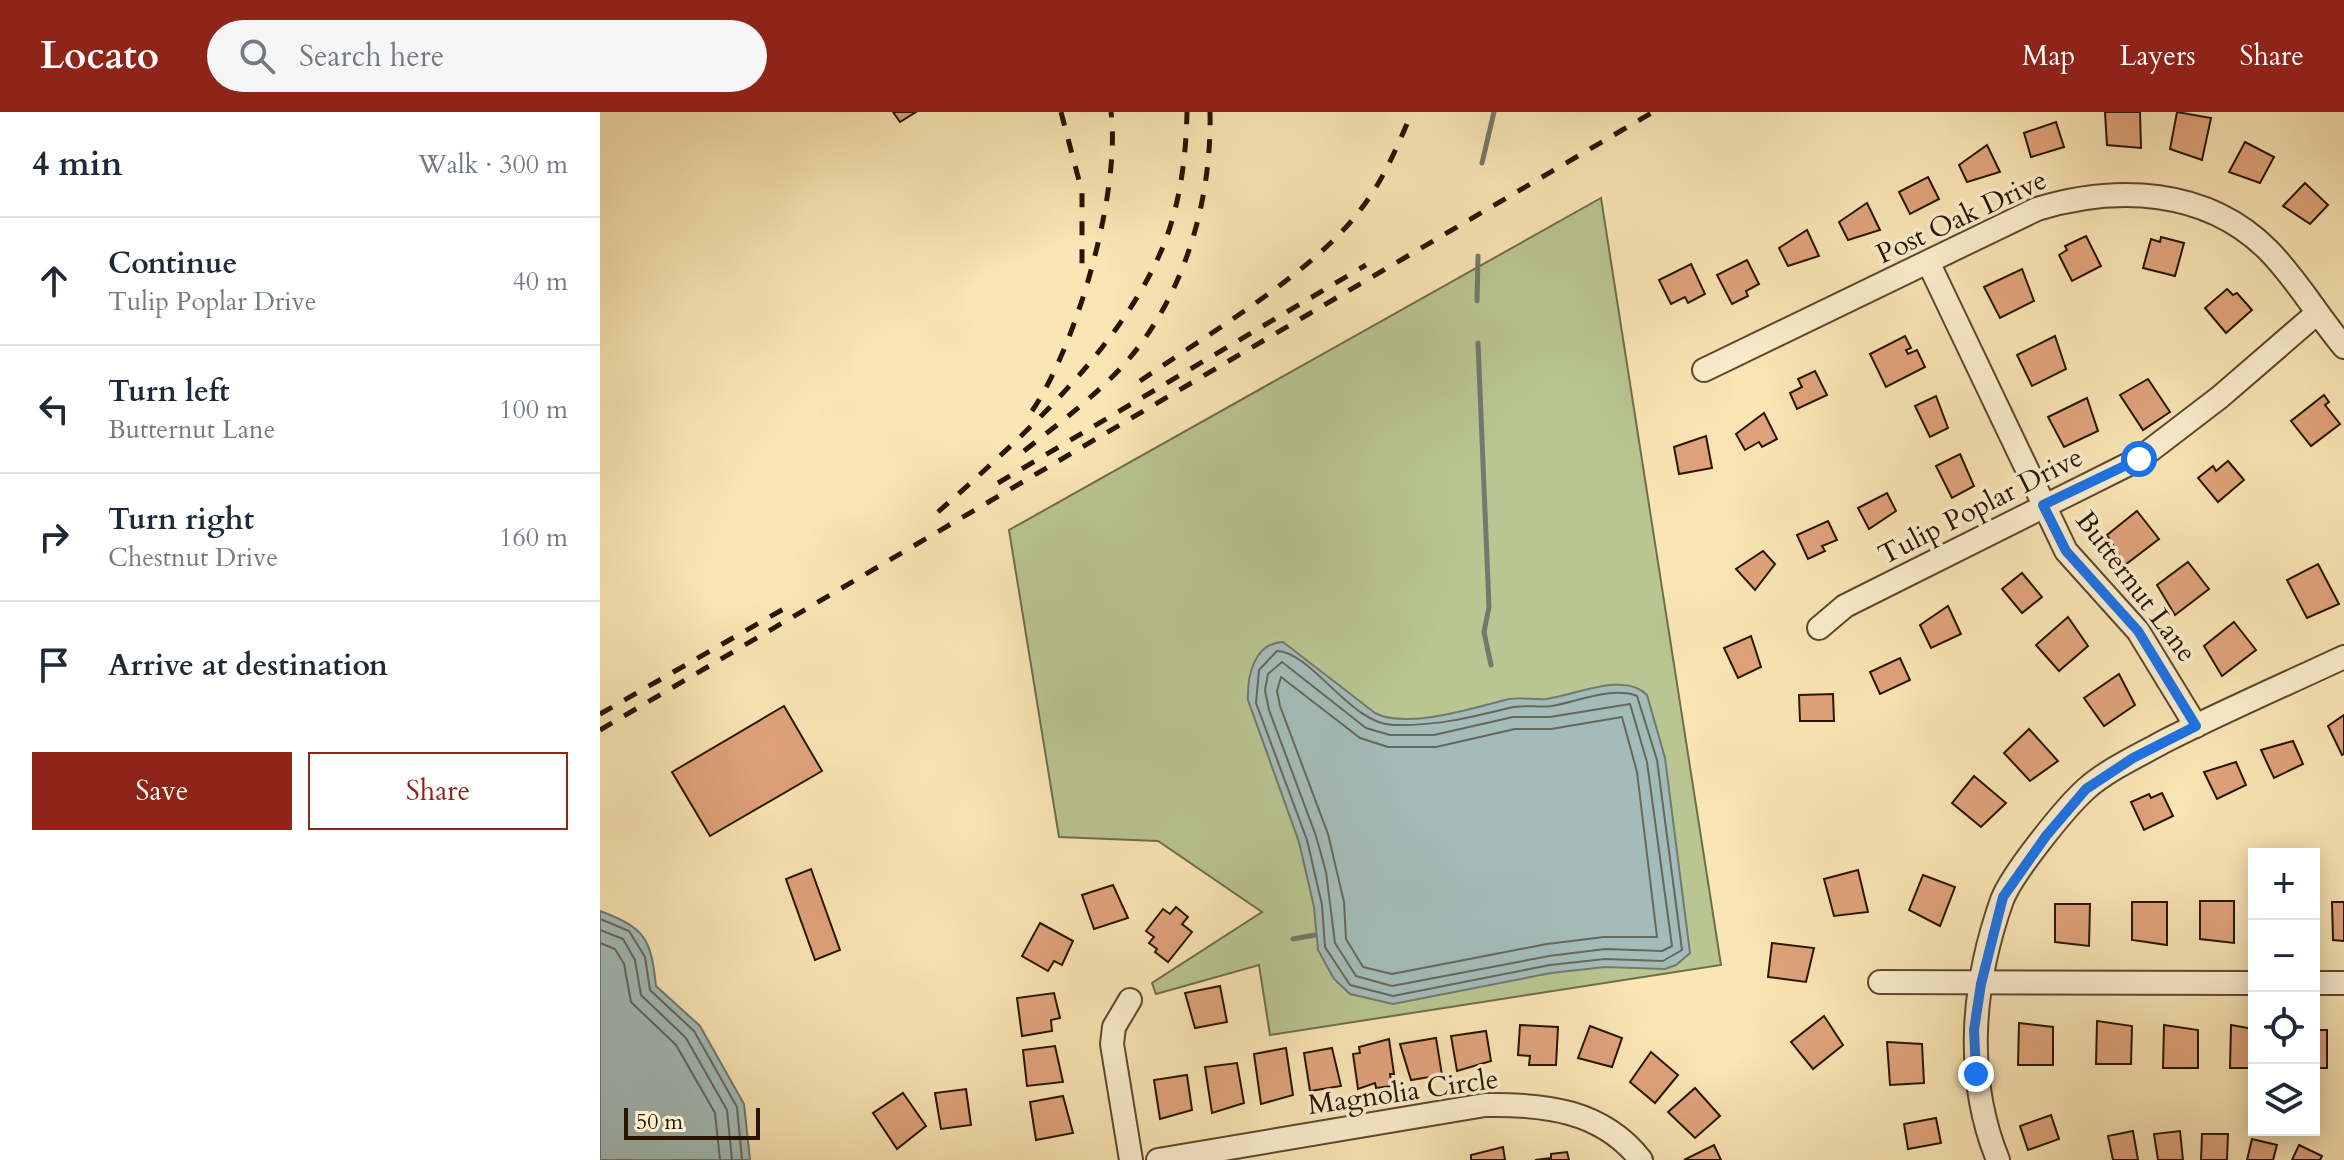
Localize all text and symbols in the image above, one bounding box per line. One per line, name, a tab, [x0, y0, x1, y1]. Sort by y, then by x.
search box	[207, 20, 767, 92]
text: Locato	[40, 30, 159, 82]
icon: search	[235, 34, 279, 78]
text: Search here	[299, 36, 444, 77]
text: Map	[2022, 37, 2075, 75]
text: Layers	[2119, 37, 2196, 75]
text: Share	[2240, 37, 2304, 75]
text: 4 min	[32, 141, 123, 187]
text: Walk · 300 m	[418, 147, 568, 182]
street label: Post Oak Drive	[1870, 161, 2053, 273]
text: Continue	[108, 243, 237, 284]
icon: ahead	[32, 259, 76, 303]
text: 40 m	[512, 264, 568, 299]
text: Tulip Poplar Drive	[108, 284, 317, 319]
text: Turn left	[108, 371, 230, 412]
icon: left	[32, 387, 76, 431]
text: 100 m	[499, 392, 568, 427]
text: Butternut Lane	[108, 412, 275, 447]
street label: Tulip Poplar Drive	[1872, 438, 2089, 574]
route start	[2121, 441, 2157, 477]
text: Turn right	[108, 499, 254, 540]
street label: Butternut Lane	[2067, 503, 2206, 670]
icon: right	[32, 515, 76, 559]
text: 160 m	[499, 520, 568, 555]
text: Chestnut Drive	[108, 540, 278, 575]
icon: arrive	[32, 643, 76, 687]
text: Arrive at destination	[108, 645, 388, 686]
button: Save	[32, 752, 292, 830]
button: Share	[308, 752, 568, 830]
map controls	[2248, 848, 2320, 1136]
button: +	[2248, 848, 2320, 920]
button: −	[2248, 920, 2320, 992]
button: locate	[2248, 992, 2320, 1064]
route end	[1958, 1056, 1994, 1092]
street label: Magnolia Circle	[1305, 1060, 1501, 1124]
button: layers	[2248, 1064, 2320, 1136]
scale bar	[624, 1104, 760, 1140]
text: 50 m	[636, 1107, 683, 1137]

